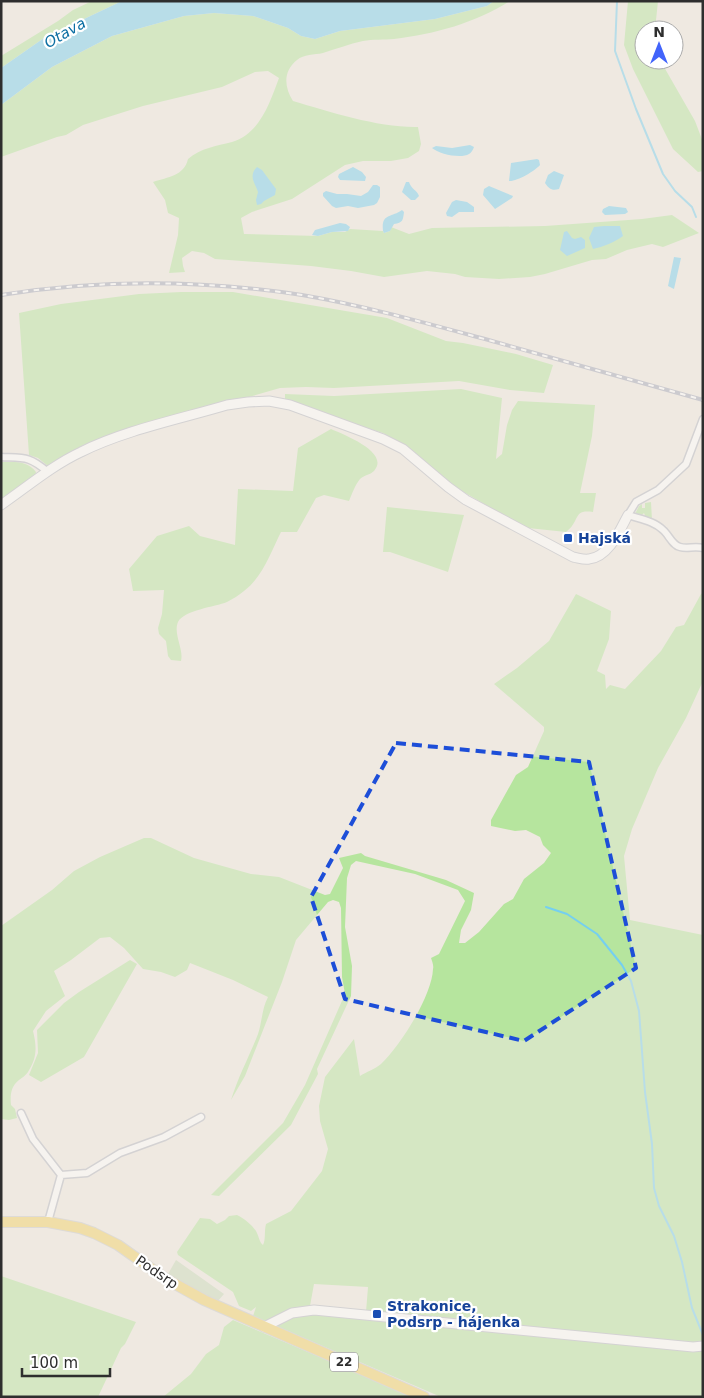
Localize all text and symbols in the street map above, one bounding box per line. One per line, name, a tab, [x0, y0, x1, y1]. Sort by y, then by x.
water label: Otava	[41, 14, 89, 52]
north arrow	[634, 20, 684, 70]
text: N	[653, 24, 665, 40]
place label: Hajská	[578, 530, 631, 546]
marker: Hajská	[562, 532, 574, 544]
street label: Podsrp	[133, 1252, 181, 1292]
place label: Strakonice, Podsrp - hájenka	[387, 1298, 520, 1330]
marker: Strakonice, Podsrp - hájenka	[371, 1308, 383, 1320]
scale bar	[22, 1346, 110, 1378]
road number: 22	[330, 1352, 358, 1371]
text: 100 m	[30, 1354, 78, 1372]

